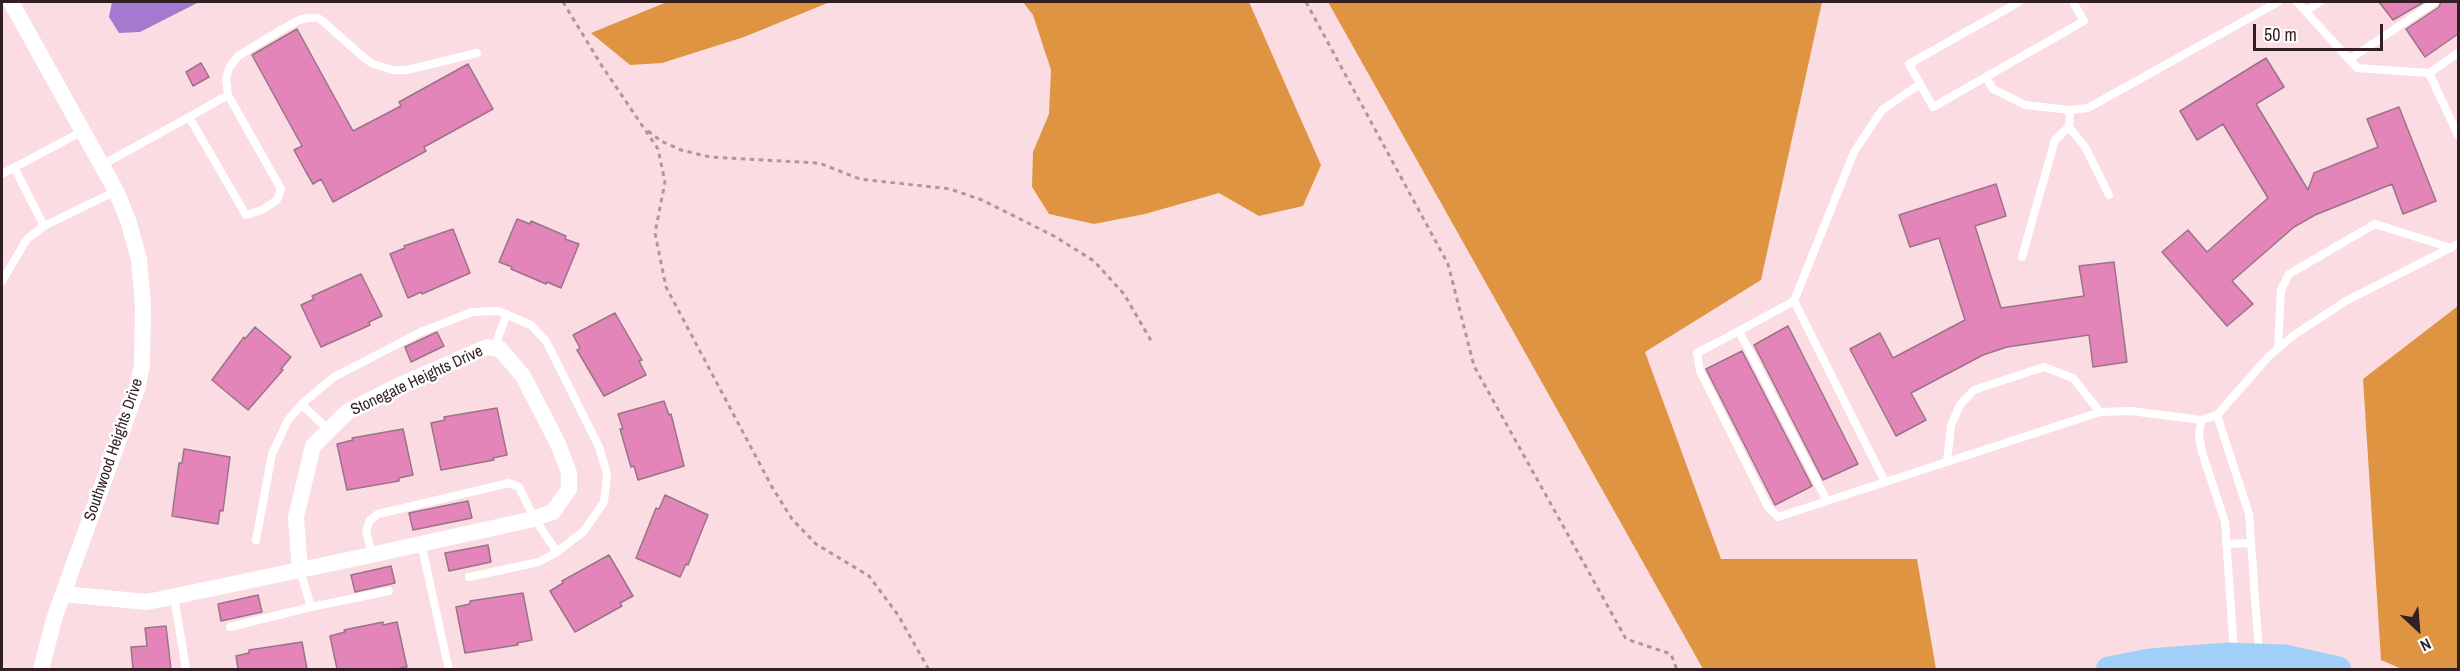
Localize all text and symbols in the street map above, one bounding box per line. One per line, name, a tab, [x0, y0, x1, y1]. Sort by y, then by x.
scale bar	[2256, 12, 2386, 50]
text: 50 m	[2264, 22, 2297, 47]
street label: Stonegate Heights Drive	[348, 342, 486, 420]
street label: Southwood Heights Drive	[81, 376, 147, 524]
north arrow	[2388, 599, 2448, 659]
text: N	[2417, 633, 2435, 657]

